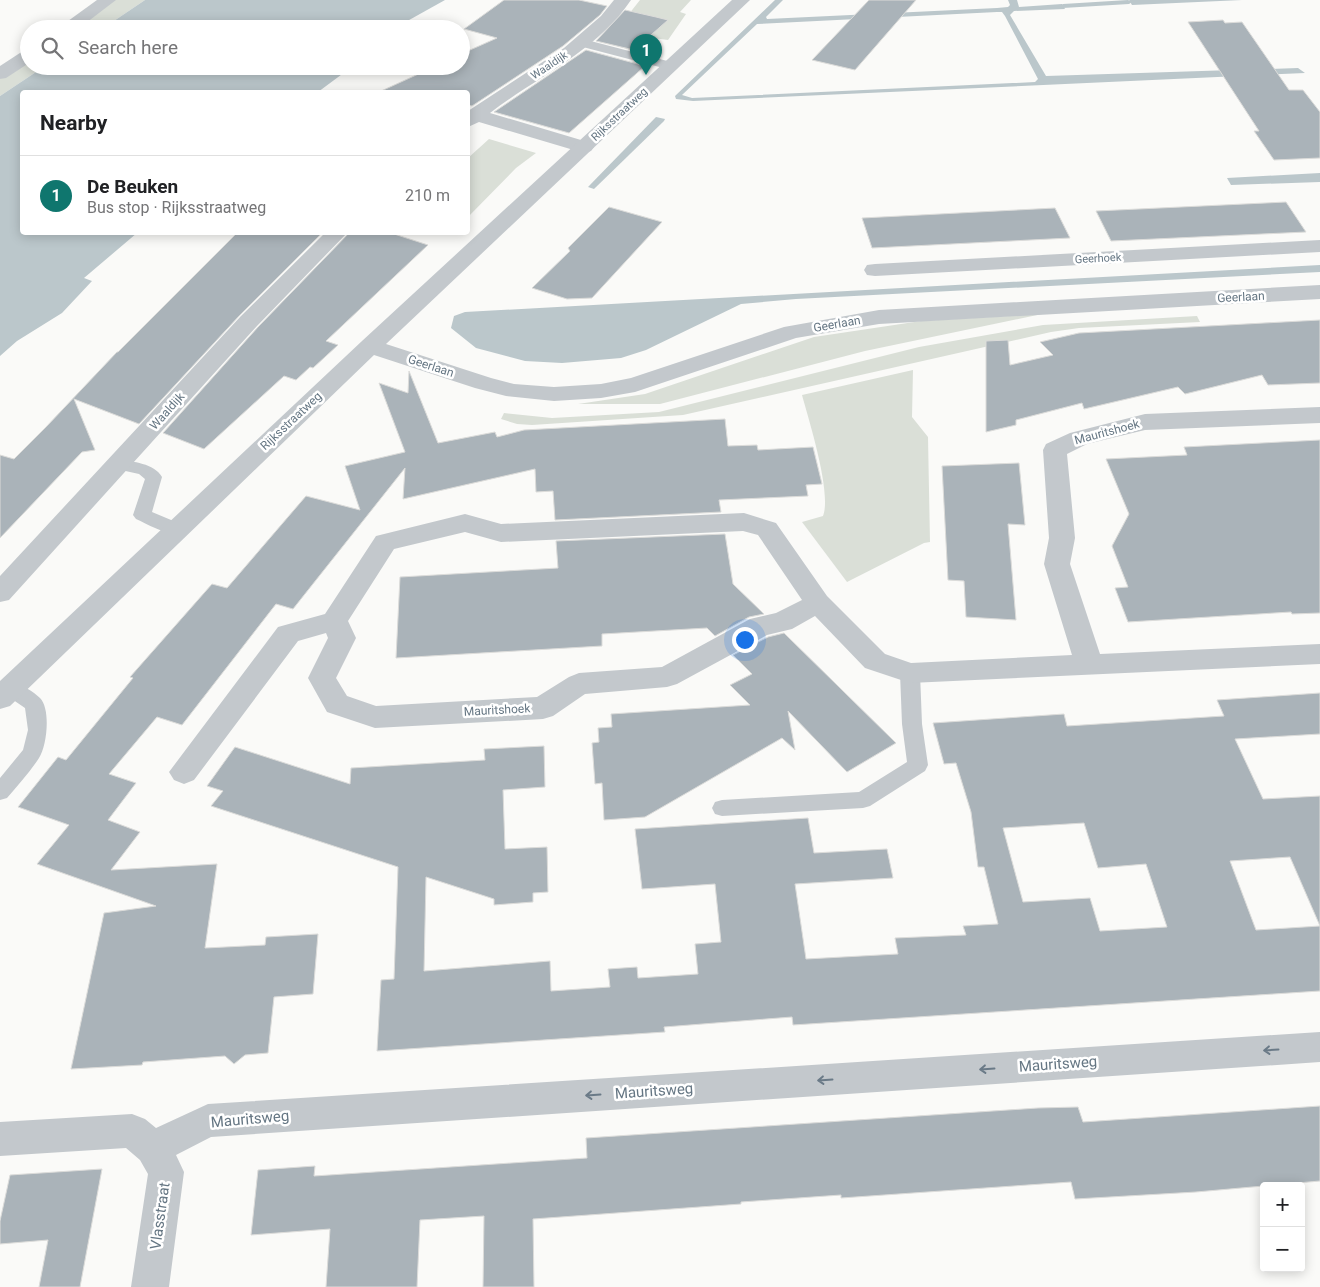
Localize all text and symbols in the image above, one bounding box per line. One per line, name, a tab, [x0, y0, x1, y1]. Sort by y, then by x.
search box	[20, 20, 470, 75]
icon: search	[38, 34, 66, 62]
pin: 1	[630, 34, 662, 75]
text: Search here	[78, 36, 178, 59]
street label: Waaldijk	[529, 48, 570, 82]
street label: Rijksstraatweg	[589, 85, 650, 144]
text: Nearby	[40, 111, 107, 135]
text: De Beuken	[87, 175, 178, 198]
text: 1	[51, 186, 61, 205]
text: 210 m	[405, 186, 450, 205]
text: Bus stop · Rijksstraatweg	[87, 198, 266, 217]
street label: Geerhoek	[1074, 251, 1122, 266]
street label: Geerlaan	[1217, 289, 1265, 305]
street label: Geerlaan	[812, 313, 862, 335]
street label: Geerlaan	[406, 352, 456, 380]
street label: Waaldijk	[147, 389, 188, 432]
street label: Rijksstraatweg	[258, 389, 324, 453]
street label: Mauritshoek	[1073, 416, 1142, 447]
your location	[732, 627, 758, 653]
street label: Mauritshoek	[463, 701, 532, 719]
one-way arrow	[1264, 1046, 1280, 1055]
street label: Mauritsweg	[1018, 1052, 1098, 1076]
one-way arrow	[979, 1064, 995, 1074]
one-way arrow	[817, 1075, 833, 1084]
street label: Mauritsweg	[614, 1079, 694, 1103]
one-way arrow	[585, 1091, 601, 1100]
street label: Mauritsweg	[210, 1107, 290, 1131]
street label: Vlasstraat	[146, 1181, 174, 1251]
map controls	[1260, 1182, 1305, 1272]
button: +	[1260, 1182, 1305, 1227]
button: −	[1260, 1227, 1305, 1272]

